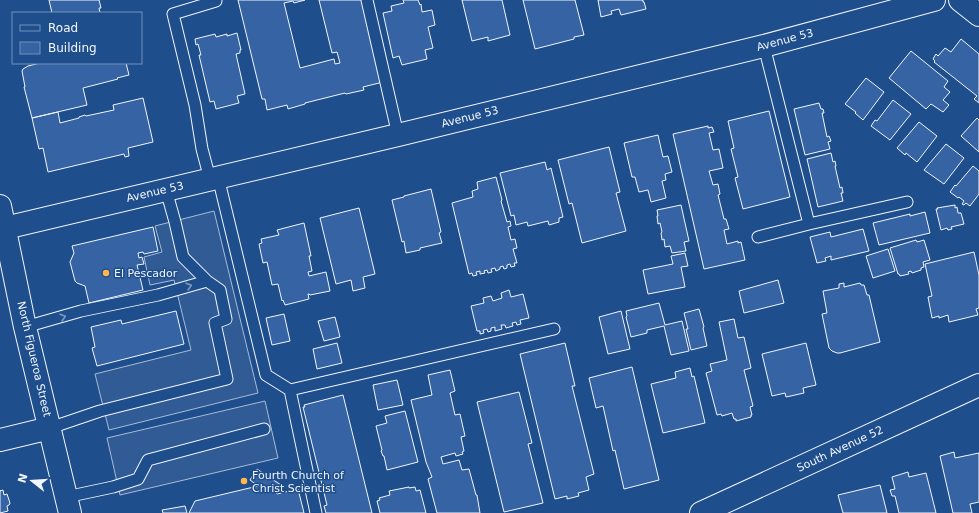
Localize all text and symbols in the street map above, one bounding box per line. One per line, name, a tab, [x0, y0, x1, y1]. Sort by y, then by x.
legend	[12, 12, 142, 64]
text: Road	[48, 21, 78, 35]
street label: Avenue 53	[755, 26, 815, 54]
text: Building	[48, 41, 97, 55]
street label: Avenue 53	[440, 104, 500, 130]
street label: Avenue 53	[125, 179, 185, 205]
place label: El Pescador	[114, 267, 178, 280]
marker: El Pescador	[101, 268, 111, 278]
one-way arrow	[185, 282, 192, 291]
street label: North Figueroa Street	[14, 300, 54, 419]
one-way arrow	[60, 313, 66, 321]
street label: South Avenue 52	[795, 423, 885, 475]
north arrow	[12, 461, 52, 501]
place label: Fourth Church of Christ Scientist	[252, 469, 345, 495]
text: N	[15, 472, 30, 485]
marker: Fourth Church of Christ Scientist	[239, 476, 249, 486]

